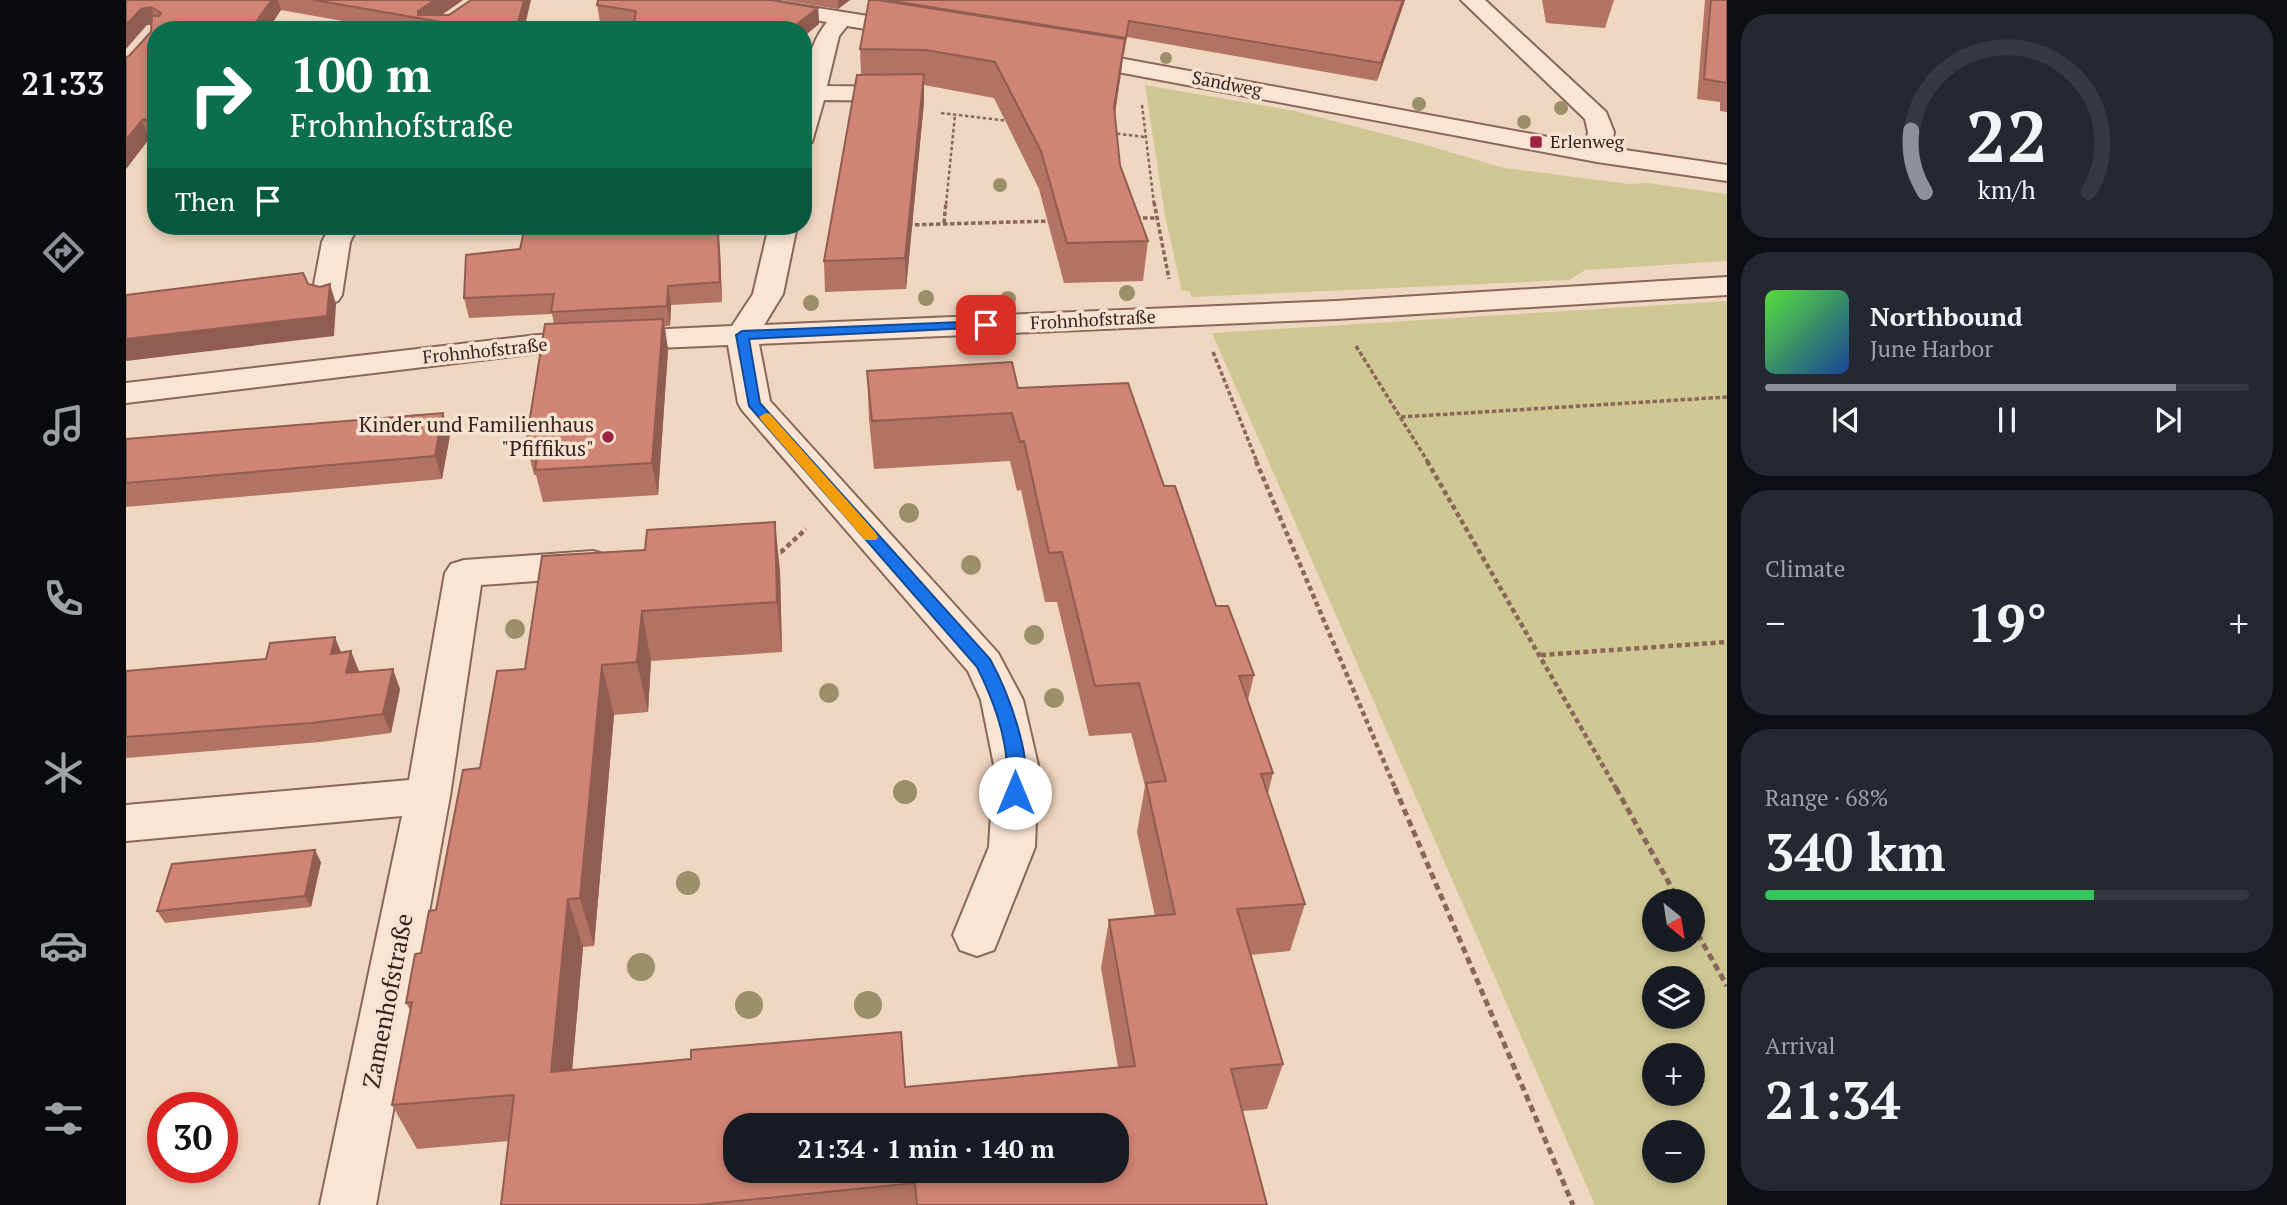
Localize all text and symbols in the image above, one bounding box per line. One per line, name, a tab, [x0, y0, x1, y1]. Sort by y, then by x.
text: 100 m	[290, 41, 432, 106]
icon: right	[175, 49, 266, 140]
text: 21:33	[21, 62, 105, 104]
street label: Sandweg	[1190, 64, 1265, 102]
text: 22	[1966, 86, 2048, 183]
text: Frohnhofstraße	[290, 104, 513, 146]
place label: Erlenweg	[1550, 129, 1624, 153]
marker: Erlenweg	[1528, 134, 1544, 150]
text: km/h	[1978, 173, 2036, 206]
icon: arrive	[249, 182, 287, 220]
text: Then	[175, 184, 235, 218]
icon: directions	[39, 228, 88, 277]
pin	[956, 295, 1016, 355]
text: Northbound	[1870, 299, 2023, 333]
street label: Frohnhofstraße	[1030, 304, 1156, 334]
icon: arrive	[967, 306, 1005, 344]
street label: Frohnhofstraße	[421, 332, 549, 369]
text: June Harbor	[1870, 333, 1993, 364]
icon: music	[39, 401, 88, 450]
icon: previous	[1827, 401, 1865, 439]
icon: pause	[1988, 401, 2026, 439]
icon: next	[2149, 401, 2187, 439]
place label: Kinder und Familienhaus "Pfiffikus"	[359, 410, 594, 462]
marker: Kinder und Familienhaus "Pfiffikus"	[600, 429, 616, 445]
text: Climate	[1765, 553, 1845, 584]
icon: phone	[39, 574, 88, 623]
text: 19°	[1967, 588, 2047, 657]
text: −	[1765, 598, 1785, 648]
text: +	[2229, 598, 2249, 648]
icon: climate	[39, 748, 88, 797]
position arrow	[978, 756, 1052, 830]
text: Range · 68%	[1765, 782, 1888, 813]
text: 340 km	[1765, 817, 1946, 886]
north arrow	[1642, 889, 1704, 952]
map controls	[1642, 889, 1705, 1183]
street label: Zamenhofstraße	[354, 911, 420, 1091]
icon: car	[39, 921, 88, 970]
button: layers	[1642, 966, 1705, 1029]
text: Arrival	[1765, 1030, 1836, 1061]
button: +	[1642, 1043, 1705, 1106]
text: 21:34	[1765, 1065, 1900, 1134]
speed limit sign: 30	[147, 1092, 238, 1183]
icon: filters	[39, 1094, 88, 1143]
button: −	[1642, 1120, 1705, 1183]
text: 21:34 · 1 min · 140 m	[797, 1131, 1055, 1165]

